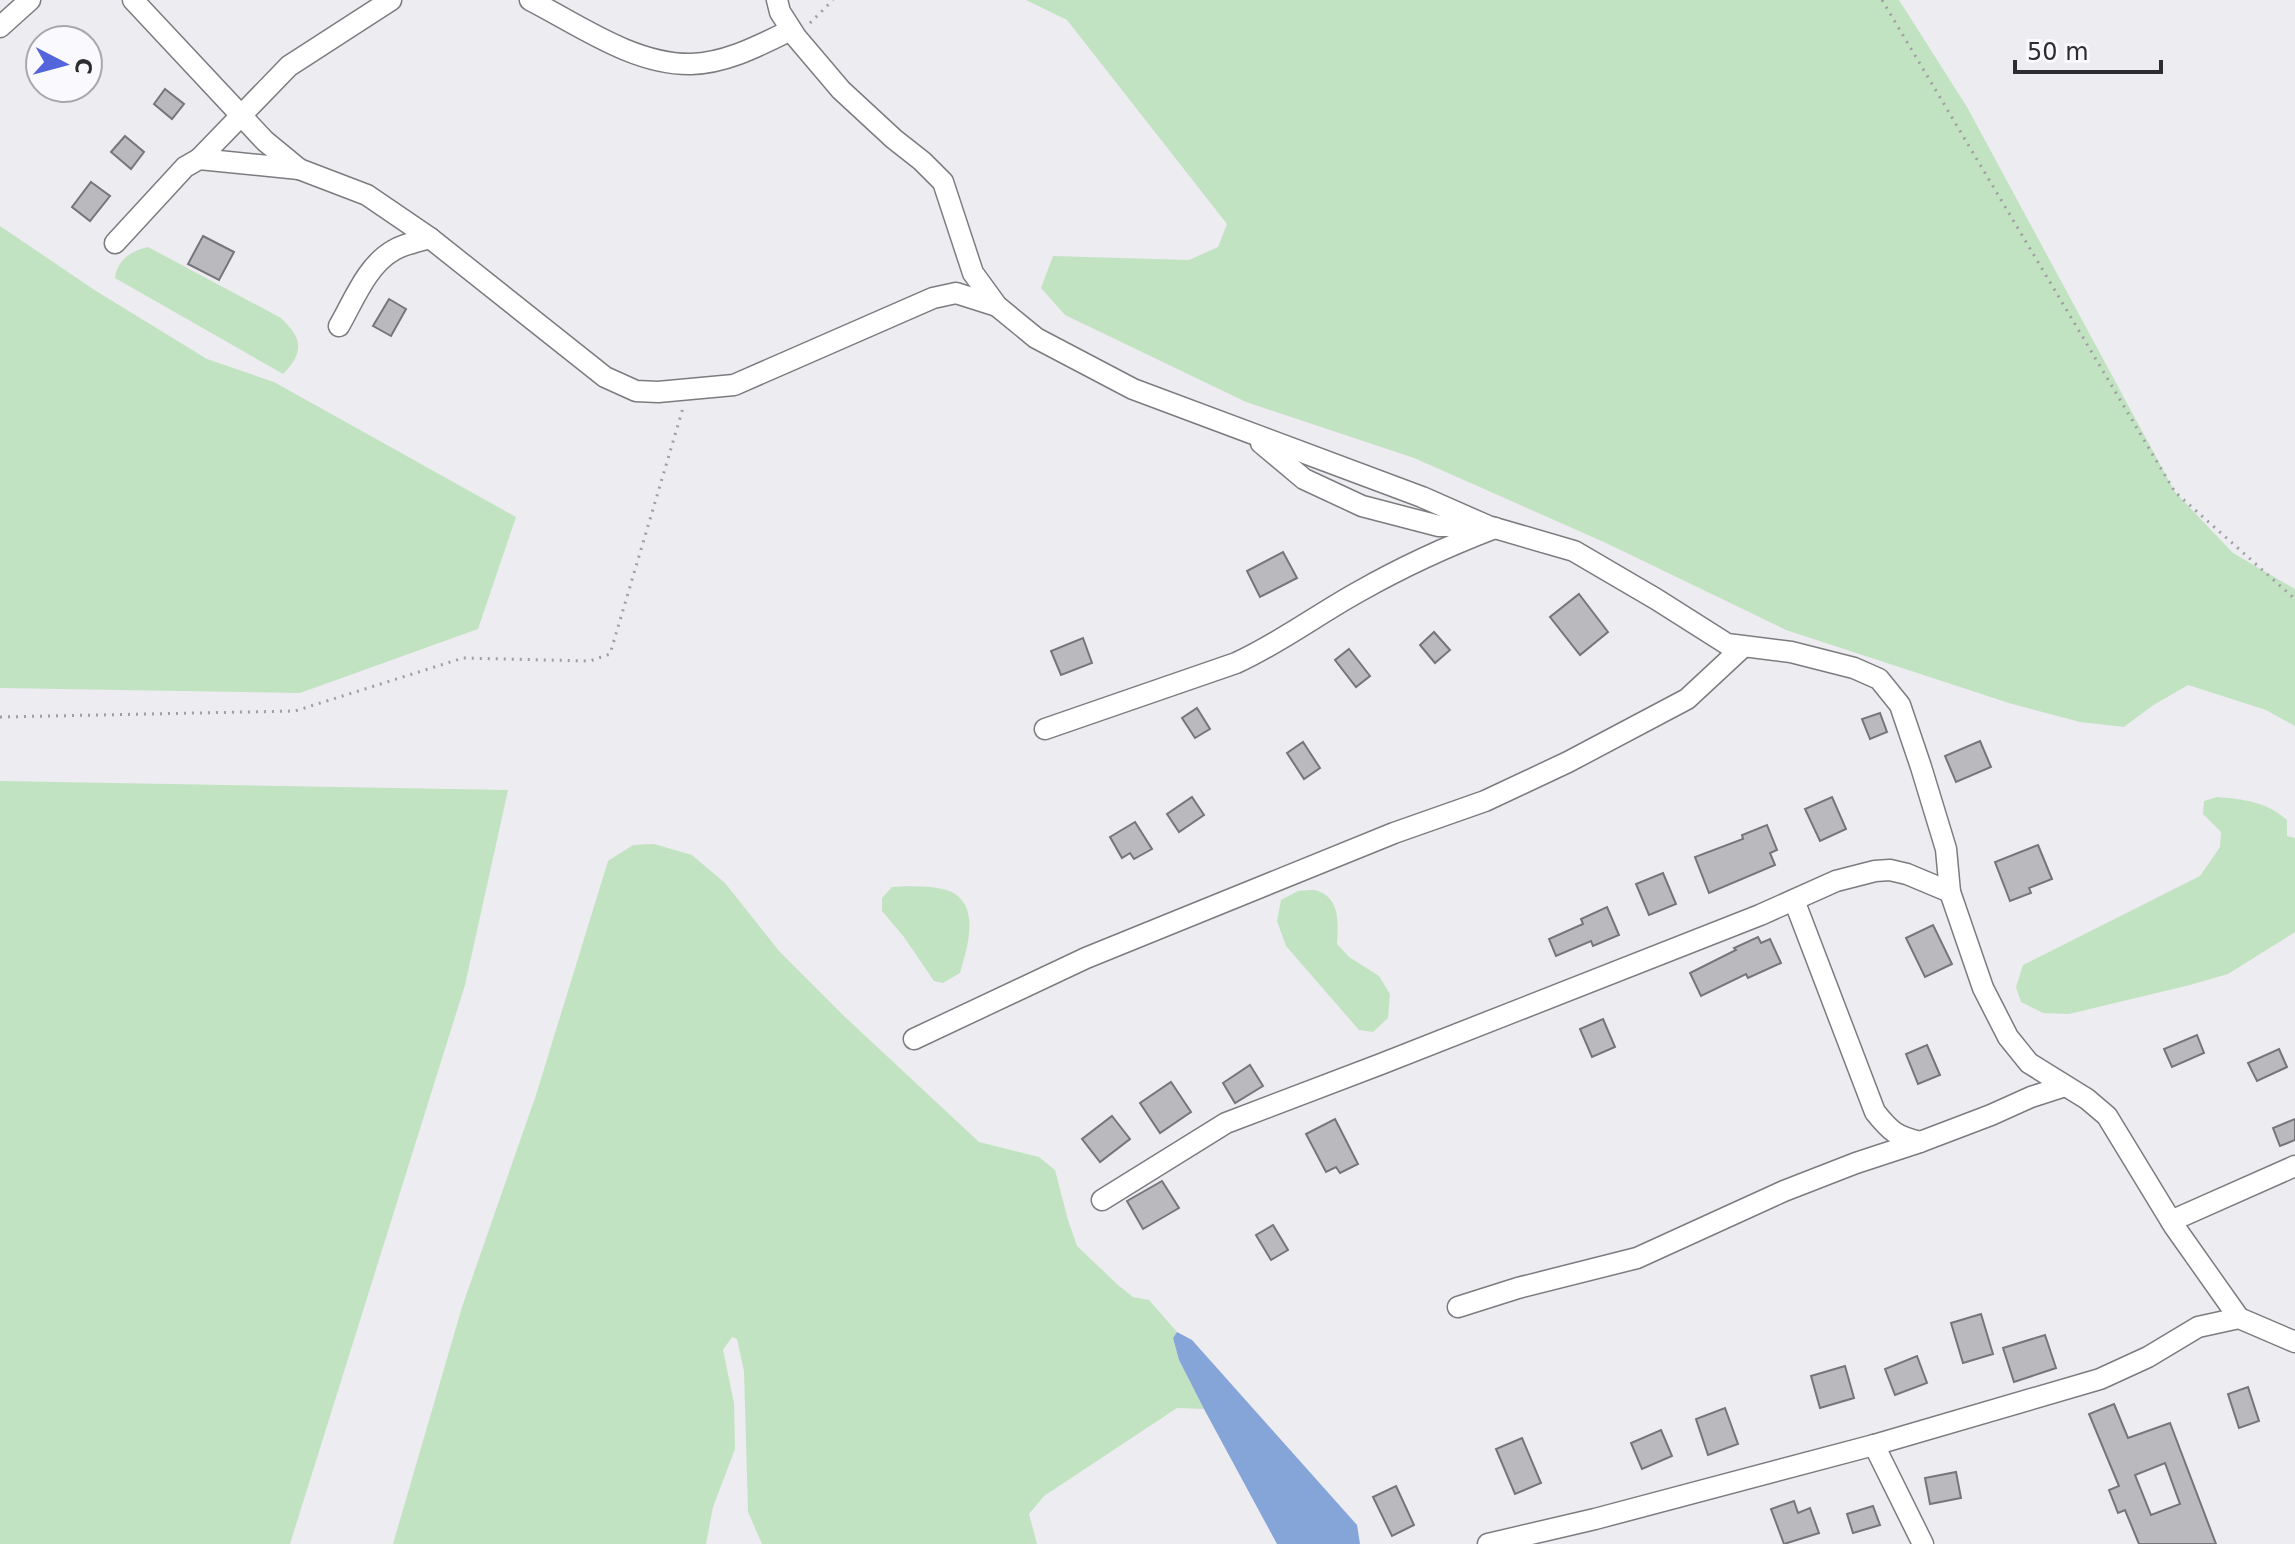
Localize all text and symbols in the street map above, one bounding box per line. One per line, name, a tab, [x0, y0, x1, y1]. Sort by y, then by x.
north arrow	[24, 24, 104, 104]
scale bar	[2015, 24, 2161, 74]
text: 50 m	[2027, 38, 2089, 66]
text: С	[70, 57, 97, 75]

